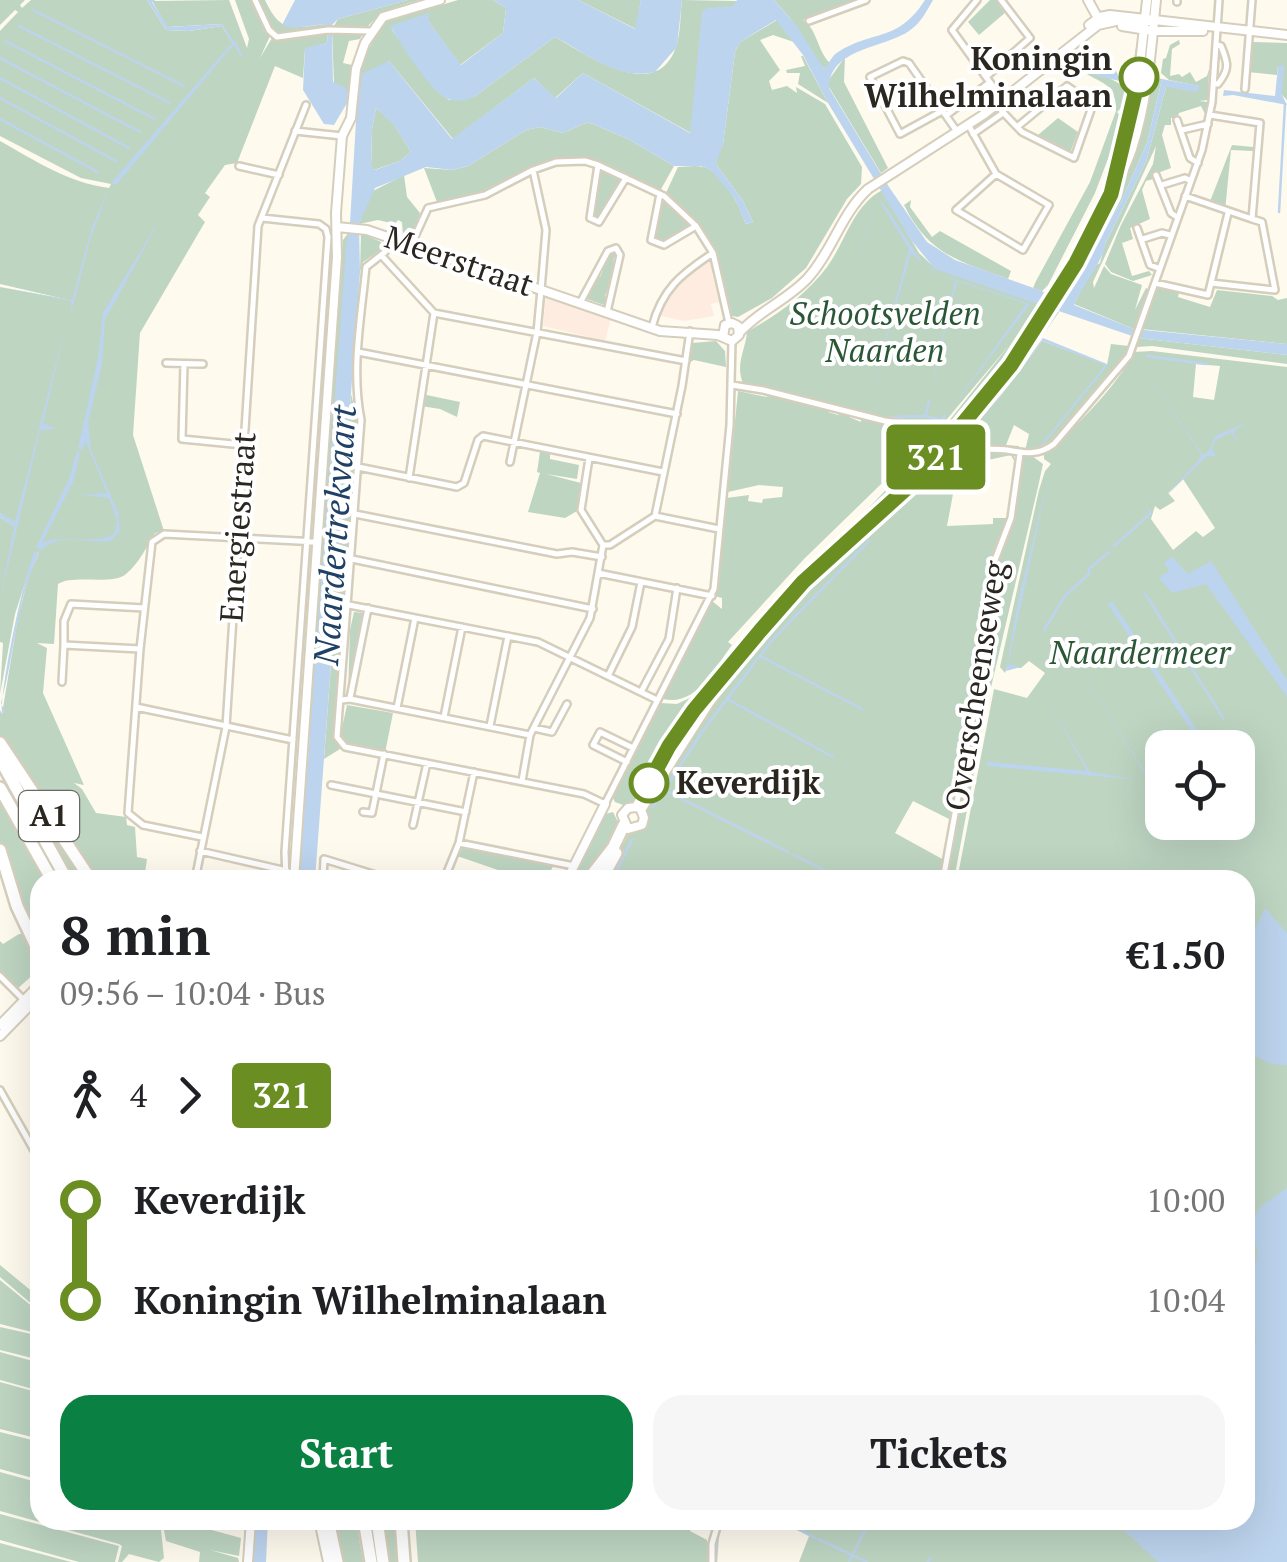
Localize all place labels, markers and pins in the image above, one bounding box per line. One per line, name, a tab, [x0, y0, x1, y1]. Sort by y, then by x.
place label: Koningin Wilhelminalaan	[864, 37, 1112, 116]
marker: Koningin Wilhelminalaan	[1120, 58, 1158, 96]
place label: Keverdijk	[676, 761, 821, 803]
marker: Keverdijk	[630, 764, 668, 802]

